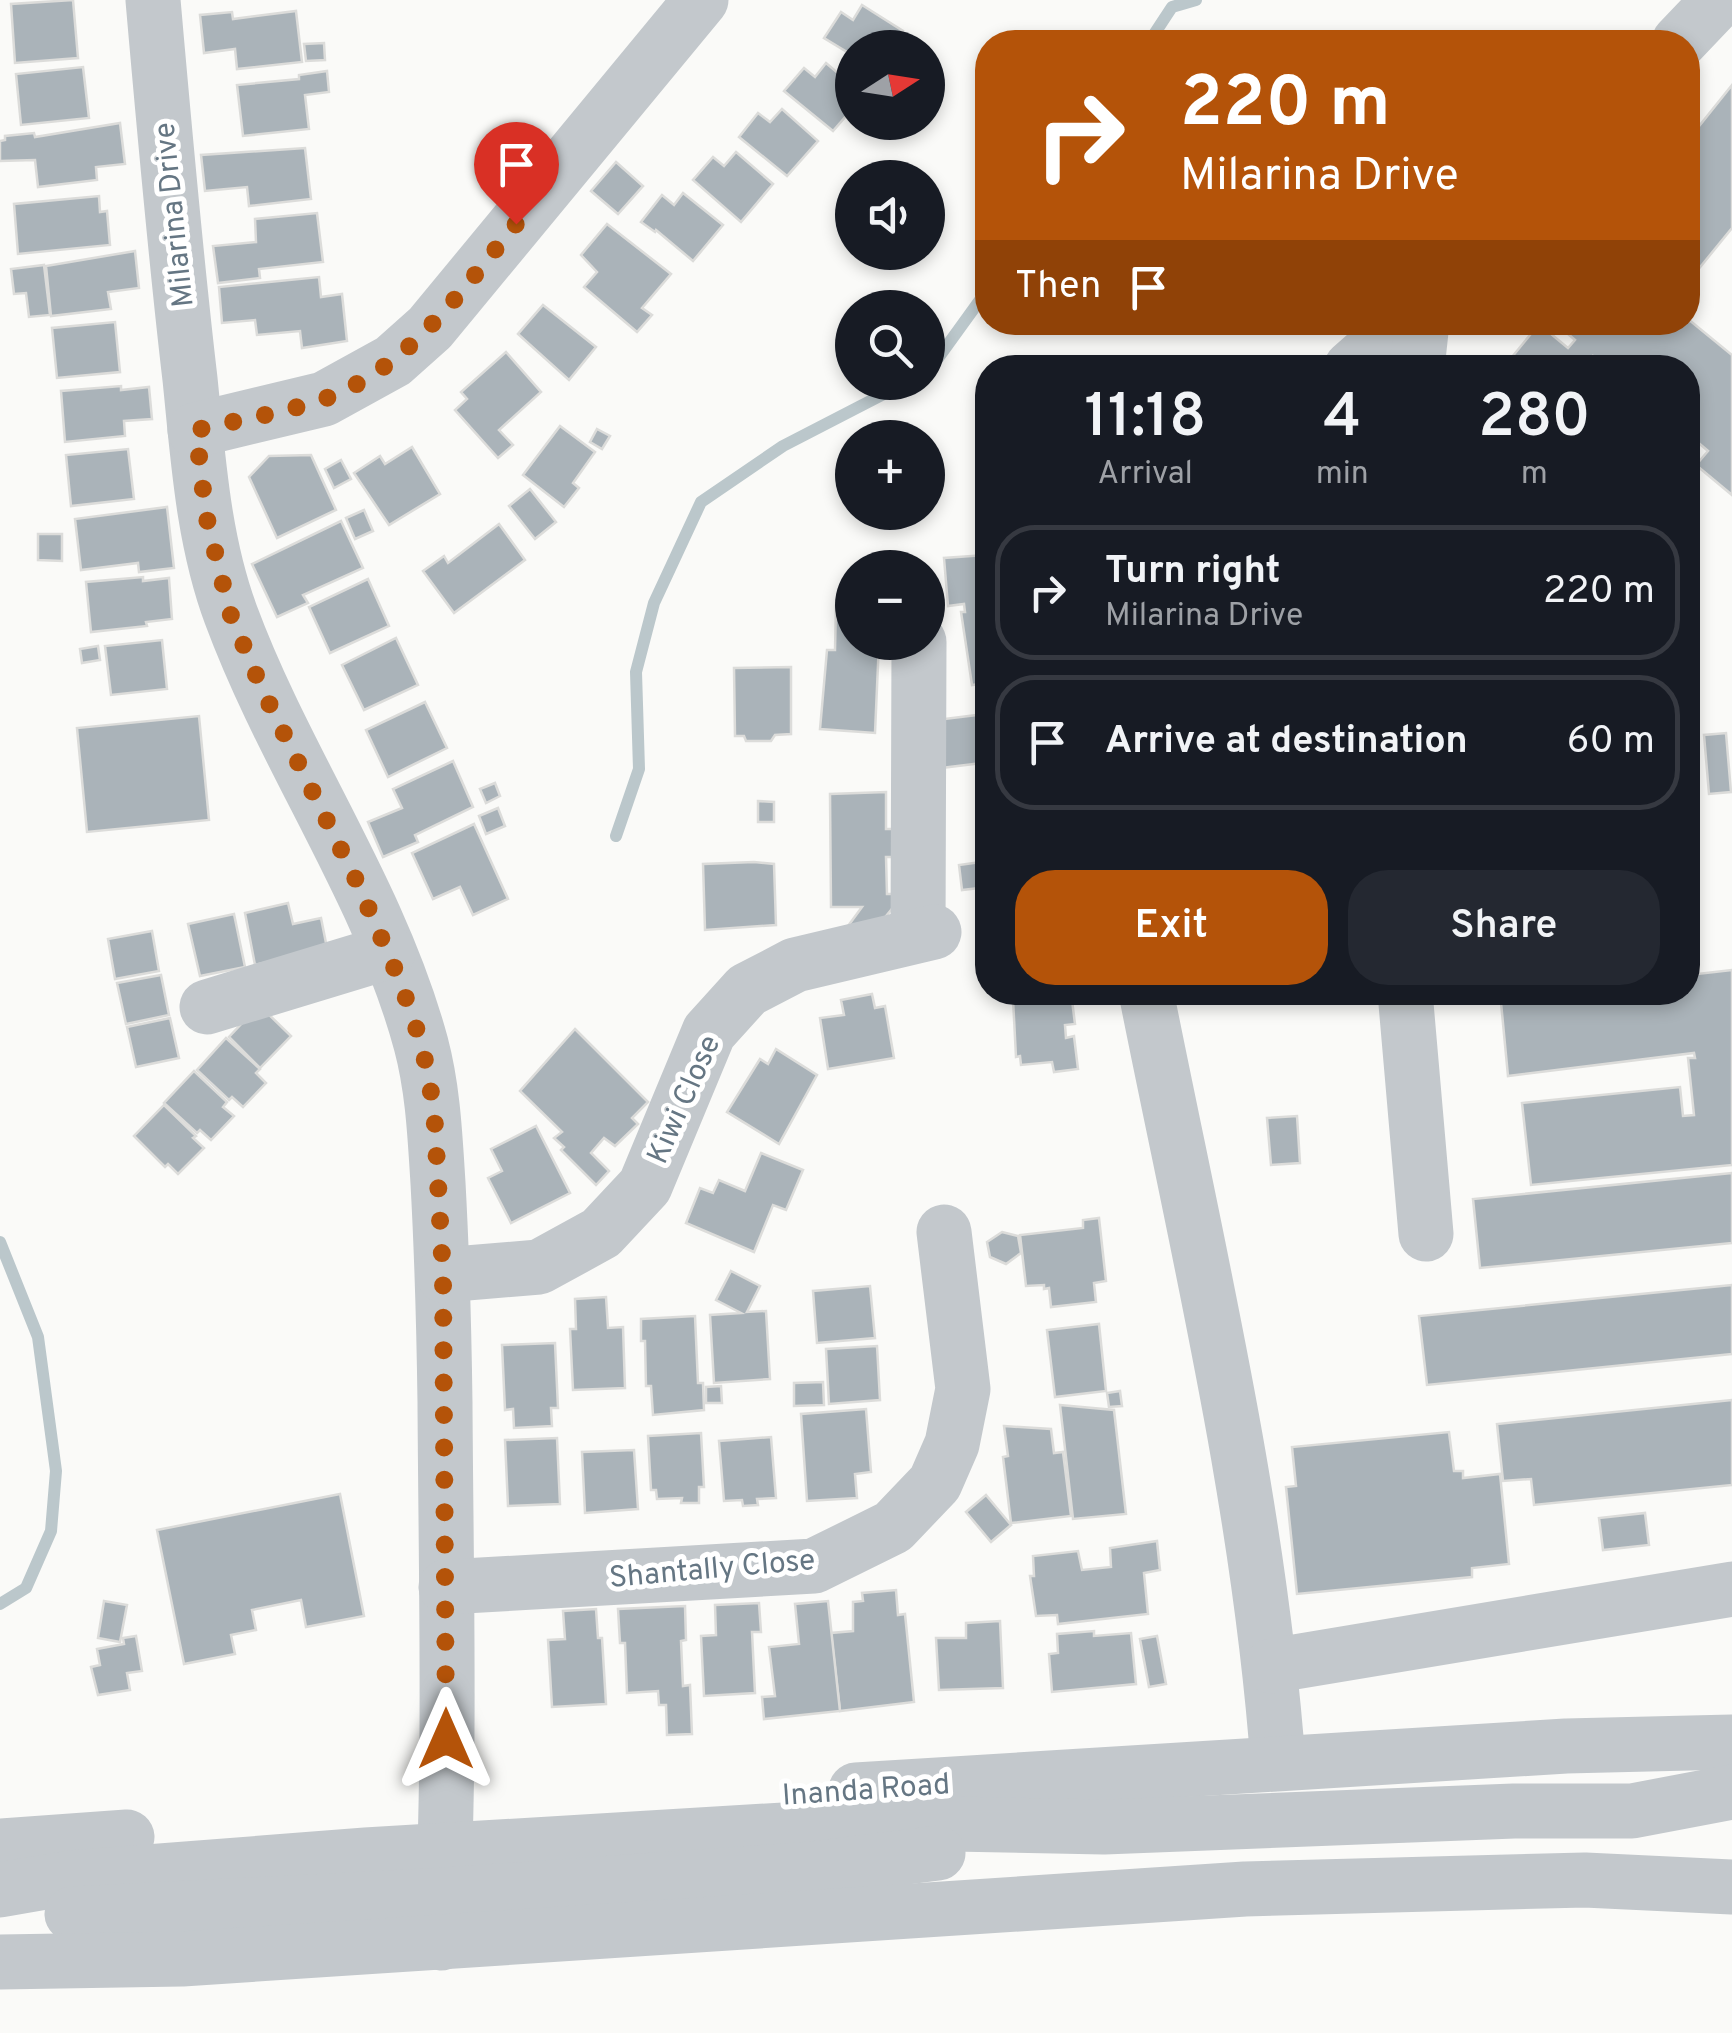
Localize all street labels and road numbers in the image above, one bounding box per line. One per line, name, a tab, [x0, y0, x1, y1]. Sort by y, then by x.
street label: Milarina Drive	[147, 120, 204, 309]
street label: Kiwi Close	[640, 1030, 730, 1170]
street label: Shantally Close	[608, 1543, 817, 1598]
street label: Inanda Road	[781, 1767, 951, 1816]

